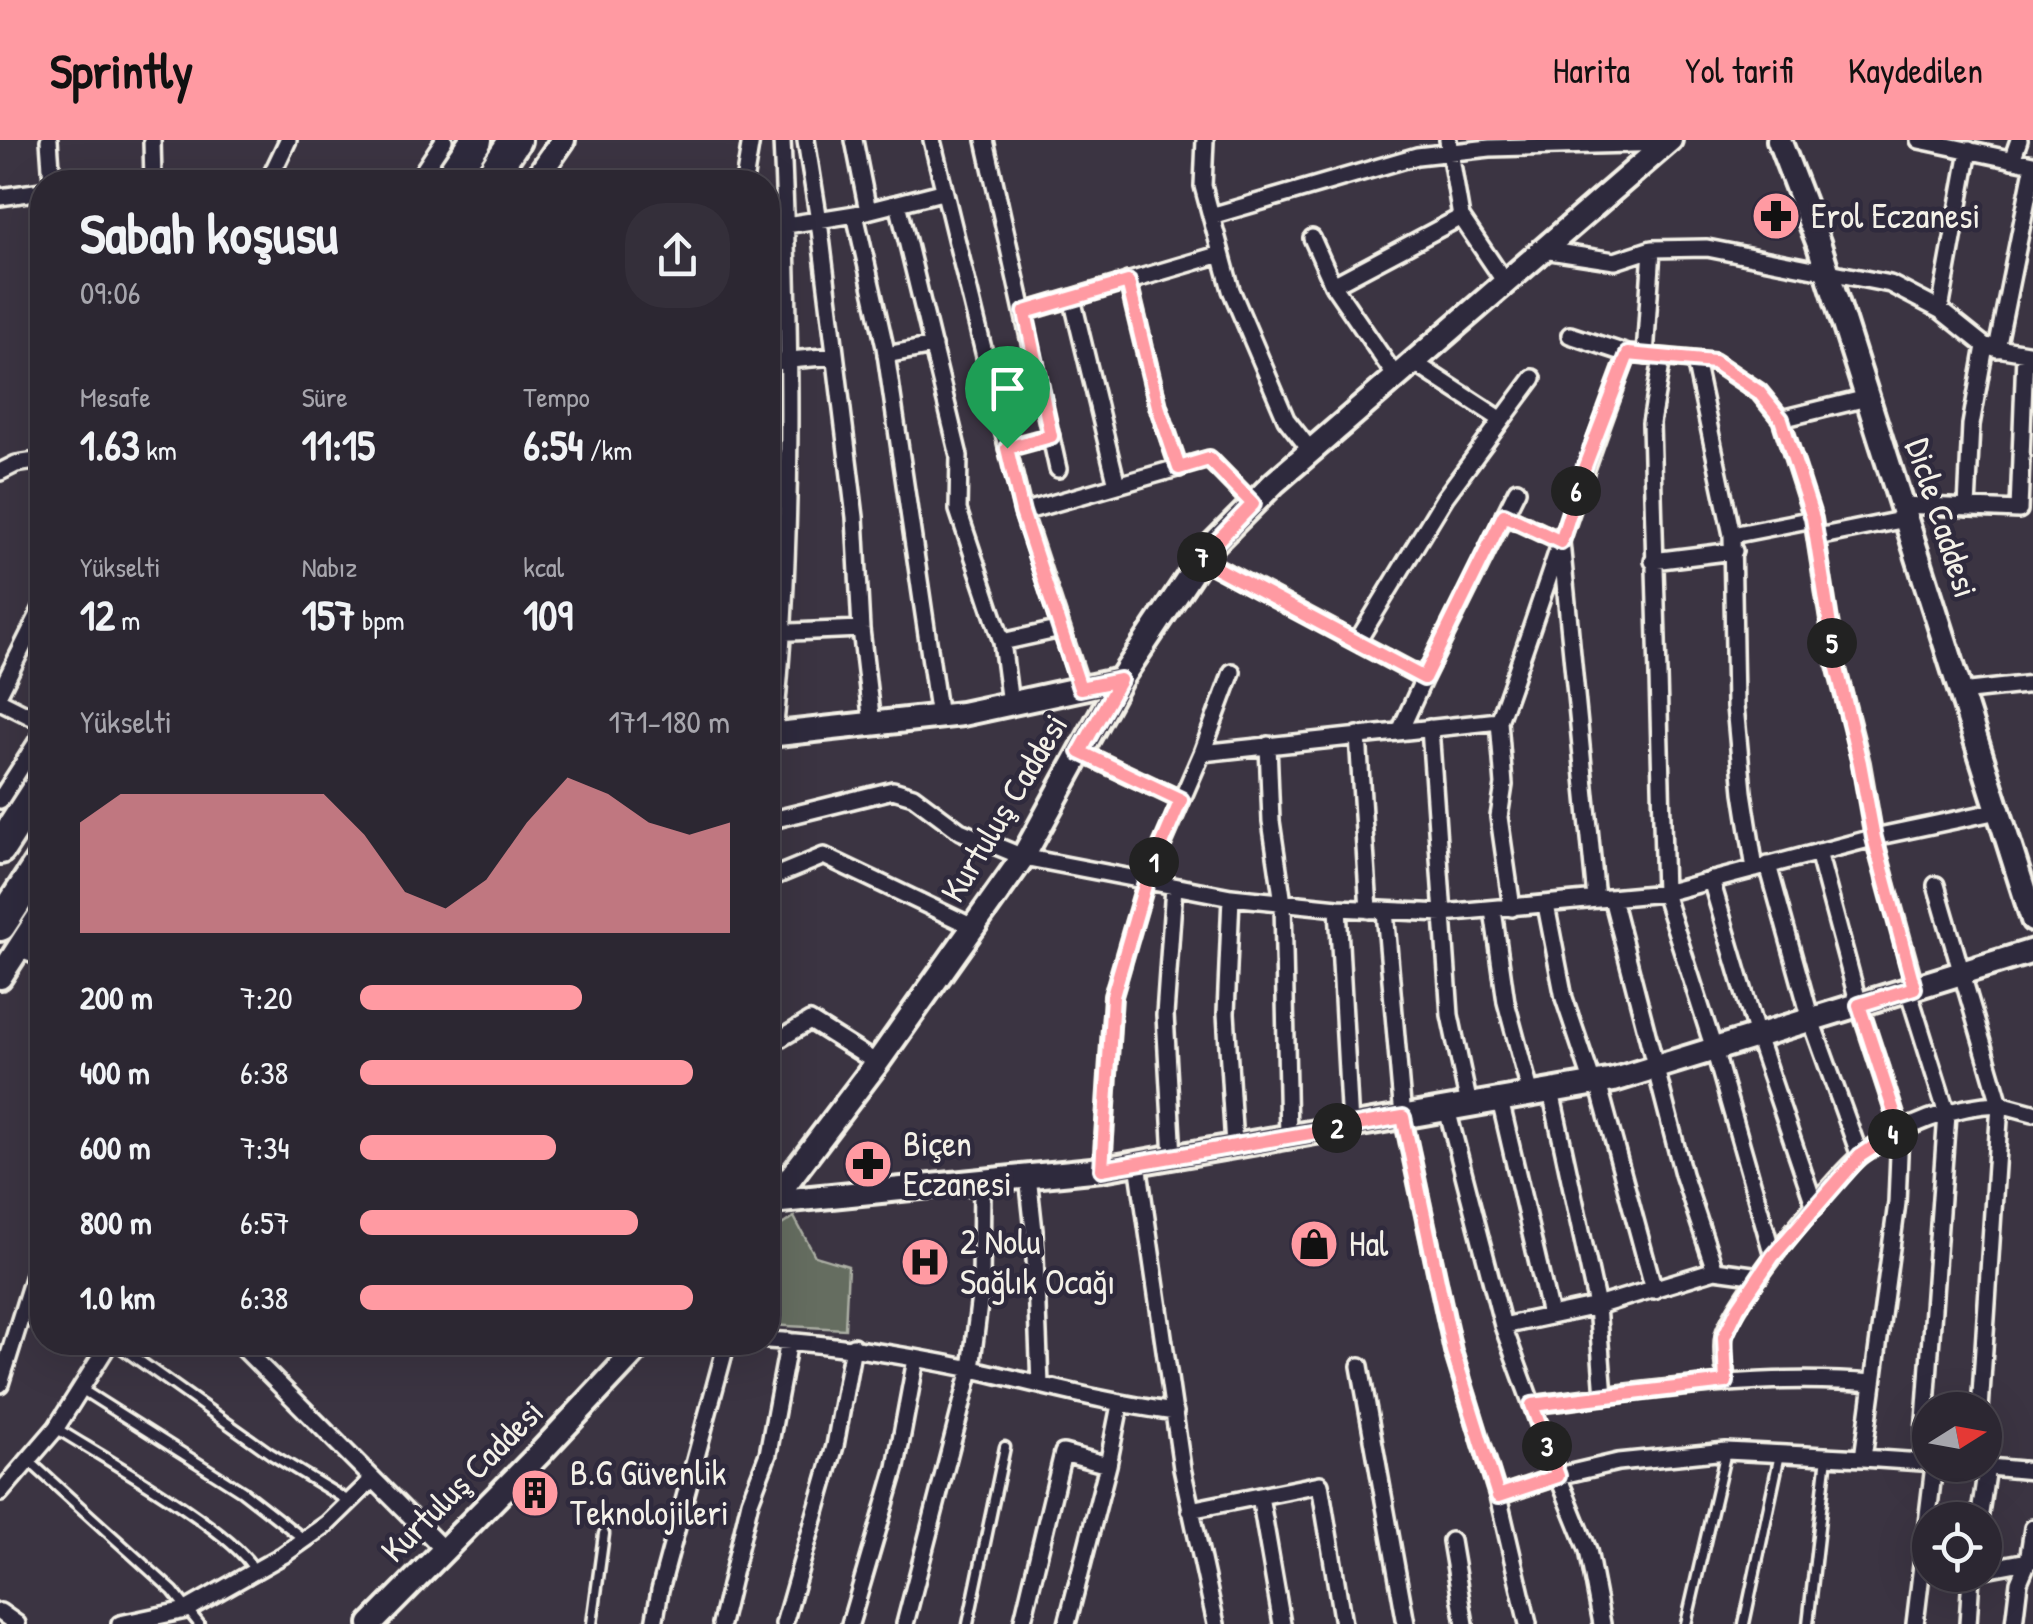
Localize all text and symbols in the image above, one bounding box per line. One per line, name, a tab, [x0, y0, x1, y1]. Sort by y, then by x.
text: Sprintly	[50, 38, 193, 103]
text: Harita	[1553, 47, 1630, 94]
text: Yol tarifi	[1685, 47, 1793, 94]
text: Kaydedilen	[1848, 47, 1983, 94]
pharmacy icon: Erol Eczanesi	[1750, 190, 1802, 242]
place label: Erol Eczanesi	[1811, 192, 1980, 239]
text: Sabah koşusu	[80, 196, 338, 270]
button: share	[625, 203, 730, 308]
text: 09:06	[80, 271, 141, 314]
pin	[965, 346, 1050, 449]
icon: arrive	[980, 361, 1035, 416]
text: Mesafe	[80, 378, 151, 416]
text: Süre	[302, 378, 348, 416]
text: Tempo	[523, 378, 590, 416]
text: 1.63	[80, 416, 140, 473]
text: 11:15	[302, 416, 375, 473]
text: 6:54	[523, 416, 583, 473]
text: km	[140, 431, 177, 469]
text: /km	[583, 431, 632, 469]
street label: Dicle Caddesi	[1895, 432, 1990, 603]
pin: 6	[1551, 466, 1601, 516]
text: 6	[1570, 472, 1582, 510]
pin: 7	[1177, 532, 1227, 582]
text: 7	[1195, 538, 1209, 576]
text: Yükselti	[80, 548, 160, 586]
text: Nabız	[302, 548, 357, 586]
text: kcal	[523, 548, 564, 586]
text: 12	[80, 586, 115, 643]
text: 157	[302, 586, 355, 643]
text: 109	[523, 586, 573, 643]
text: m	[115, 601, 140, 639]
text: bpm	[355, 601, 404, 639]
pin: 5	[1807, 618, 1857, 668]
text: 5	[1826, 624, 1838, 662]
text: Yükselti	[80, 700, 172, 743]
text: 171–180 m	[609, 700, 730, 743]
street label: Kurtuluş Caddesi	[929, 705, 1078, 911]
pin: 1	[1129, 837, 1179, 887]
text: 1	[1149, 843, 1159, 881]
text: 200 m	[80, 976, 153, 1019]
text: 7:20	[240, 976, 293, 1019]
text: 400 m	[80, 1051, 150, 1094]
text: 6:38	[240, 1051, 288, 1094]
pin: 2	[1312, 1103, 1362, 1153]
text: 2	[1330, 1109, 1344, 1147]
pin: 4	[1868, 1109, 1918, 1159]
text: 4	[1888, 1115, 1898, 1153]
place label: Biçen Eczanesi	[903, 1120, 1012, 1207]
text: 600 m	[80, 1126, 151, 1169]
text: 7:34	[240, 1126, 290, 1169]
pharmacy icon: Biçen Eczanesi	[842, 1138, 894, 1190]
text: 800 m	[80, 1201, 152, 1244]
text: 6:57	[240, 1201, 290, 1244]
place label: 2 Nolu Sağlık Ocağı	[960, 1218, 1115, 1305]
shop icon: Hal	[1288, 1218, 1340, 1270]
place label: Hal	[1349, 1220, 1389, 1267]
hospital icon: 2 Nolu Sağlık Ocağı	[899, 1236, 951, 1288]
text: 1.0 km	[80, 1276, 155, 1319]
text: 6:38	[240, 1276, 288, 1319]
street label: Kurtuluş Caddesi	[370, 1389, 553, 1572]
north arrow	[1912, 1392, 2002, 1482]
map controls	[1912, 1392, 2002, 1592]
pin: 3	[1522, 1421, 1572, 1471]
text: 3	[1541, 1427, 1553, 1465]
place label: B.G Güvenlik Teknolojileri	[570, 1449, 729, 1536]
building icon: B.G Güvenlik Teknolojileri	[509, 1467, 561, 1519]
button: locate	[1912, 1502, 2002, 1592]

